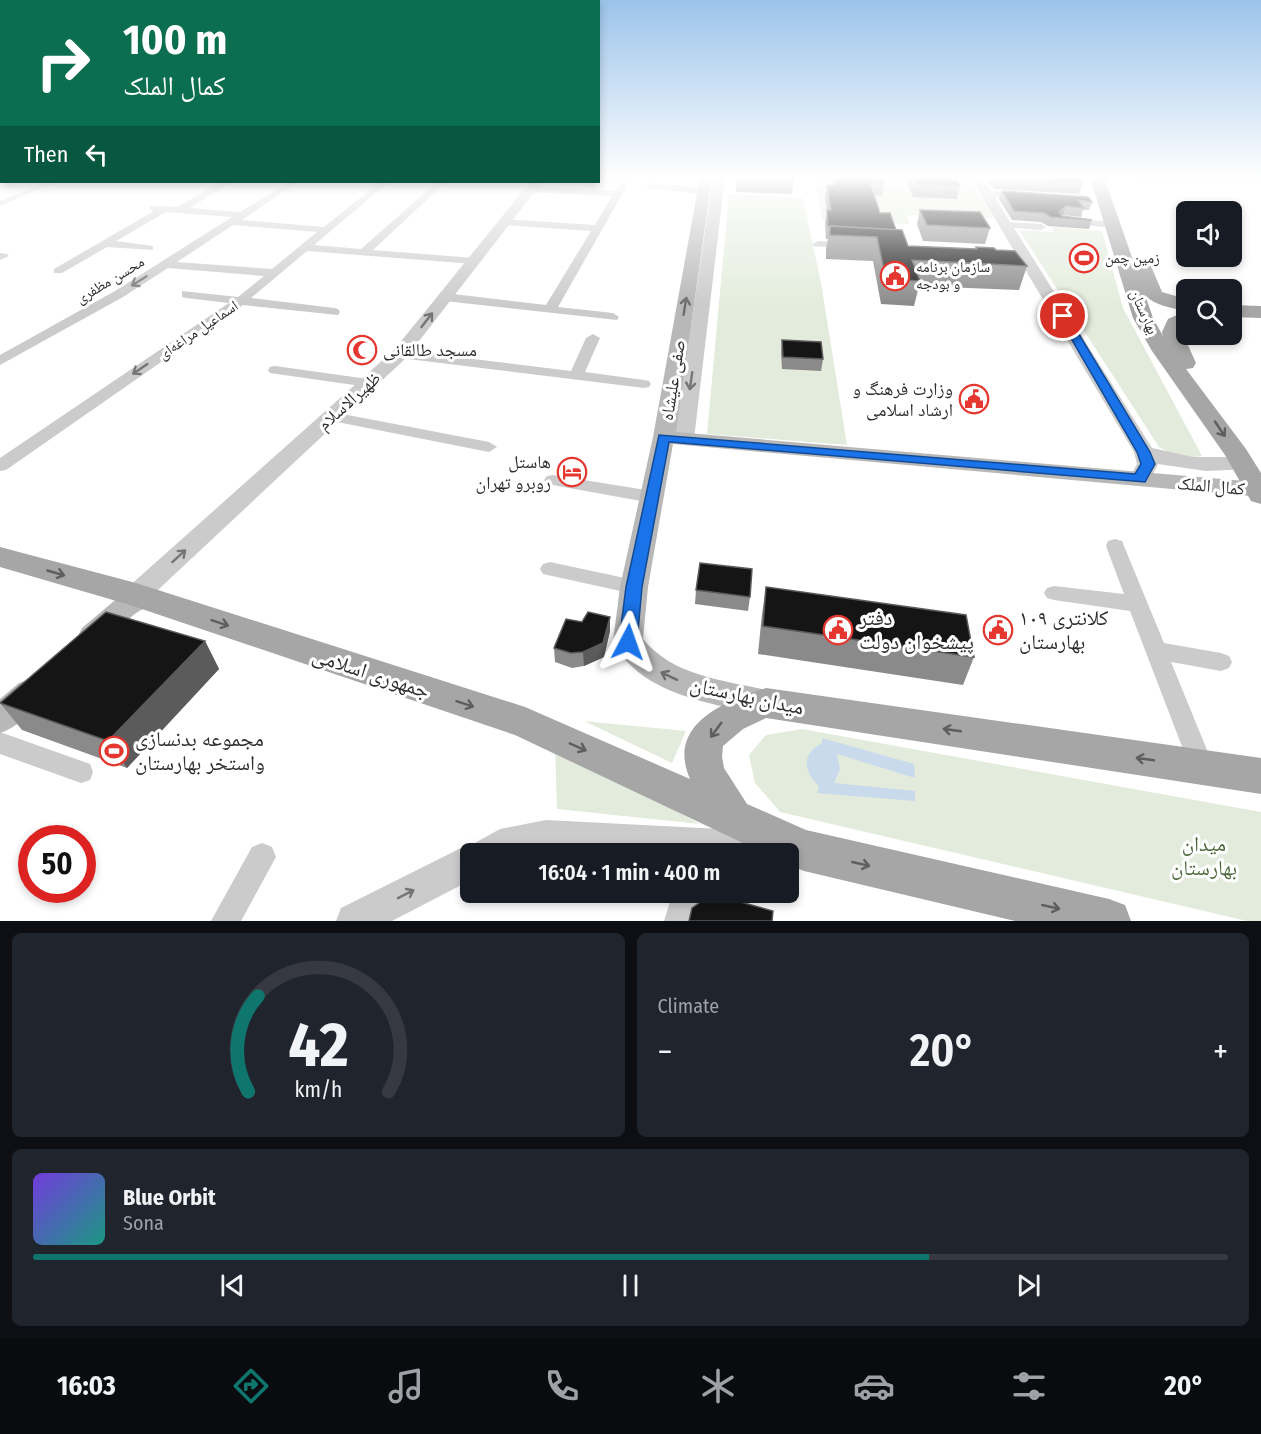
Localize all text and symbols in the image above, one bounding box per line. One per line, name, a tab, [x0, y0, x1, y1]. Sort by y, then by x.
text: 100 m	[123, 15, 227, 65]
icon: right	[24, 24, 102, 102]
text: کمال الملک	[123, 70, 225, 102]
icon: left	[80, 138, 113, 171]
text: Then	[24, 141, 68, 168]
map controls	[1176, 201, 1242, 345]
button: sound	[1176, 201, 1242, 267]
sports icon: زمین چمن	[1068, 242, 1100, 274]
place label: زمین چمن	[1105, 249, 1160, 268]
street label: محسن مظفری	[73, 253, 148, 308]
place label: سازمان برنامه و بودجه	[916, 258, 990, 293]
public building icon: سازمان برنامه و بودجه	[879, 260, 911, 292]
one-way arrow	[131, 276, 148, 288]
button: search	[1176, 279, 1242, 345]
street label: بهارستان	[1125, 287, 1162, 338]
pin	[1037, 290, 1088, 341]
street label: اسماعیل مراغه‌ای	[155, 297, 242, 364]
one-way arrow	[680, 297, 691, 317]
icon: arrive	[1046, 299, 1079, 332]
one-way arrow	[420, 313, 433, 329]
mosque icon: مسجد طالقانی	[346, 334, 378, 366]
street label: صفی علیشاه	[656, 338, 690, 422]
place label: مسجد طالقانی	[383, 339, 477, 361]
one-way arrow	[132, 364, 149, 376]
street label: ظهیرالاسلام	[313, 367, 386, 436]
one-way arrow	[686, 370, 697, 390]
place label: وزارت فرهنگ و ارشاد اسلامی	[852, 378, 953, 421]
public building icon: وزارت فرهنگ و ارشاد اسلامی	[958, 383, 990, 415]
one-way arrow	[1214, 421, 1226, 437]
place label: هاستل روبرو تهران	[476, 451, 551, 494]
hotel icon: هاستل روبرو تهران	[556, 456, 588, 488]
street label: کمال الملک	[1176, 472, 1247, 500]
one-way arrow	[171, 549, 186, 563]
one-way arrow	[46, 568, 65, 579]
place label: دفتر پیشخوان دولت	[858, 605, 974, 655]
place label: کلانتری ۱۰۹ بهارستان	[1019, 605, 1109, 655]
position arrow	[596, 610, 660, 674]
public building icon: دفتر پیشخوان دولت	[822, 614, 854, 646]
public building icon: کلانتری ۱۰۹ بهارستان	[982, 614, 1014, 646]
one-way arrow	[210, 618, 229, 629]
street label: جمهوری اسلامی	[309, 642, 433, 704]
one-way arrow	[661, 670, 679, 682]
street label: میدان بهارستان	[688, 671, 806, 721]
one-way arrow	[455, 699, 474, 710]
one-way arrow	[710, 721, 722, 737]
one-way arrow	[942, 725, 962, 736]
place label: مجموعه بدنسازی واستخر بهارستان	[135, 726, 265, 776]
sports icon: مجموعه بدنسازی واستخر بهارستان	[98, 735, 130, 767]
one-way arrow	[569, 742, 587, 754]
one-way arrow	[1135, 753, 1155, 764]
speed limit sign: 50	[18, 825, 96, 903]
park label: میدان بهارستان	[1171, 831, 1237, 881]
one-way arrow	[851, 858, 870, 870]
text: 16:04 · 1 min · 400 m	[539, 859, 720, 886]
one-way arrow	[396, 888, 414, 900]
one-way arrow	[1041, 902, 1060, 914]
text: Climate	[658, 994, 719, 1018]
text: 42	[288, 1008, 348, 1083]
text: 20°	[910, 1024, 976, 1078]
text: −	[658, 1032, 672, 1072]
text: +	[1213, 1032, 1228, 1072]
text: km/h	[294, 1077, 342, 1103]
text: Blue Orbit	[123, 1184, 216, 1211]
text: Sona	[123, 1211, 164, 1235]
icon: previous	[216, 1269, 249, 1302]
icon: pause	[614, 1269, 647, 1302]
icon: next	[1012, 1269, 1045, 1302]
icon: directions	[230, 1365, 272, 1407]
icon: music	[385, 1365, 427, 1407]
icon: phone	[541, 1365, 583, 1407]
icon: climate	[697, 1365, 739, 1407]
icon: car	[853, 1365, 895, 1407]
icon: filters	[1008, 1365, 1050, 1407]
text: 16:03	[57, 1370, 116, 1402]
text: 20°	[1164, 1370, 1204, 1402]

